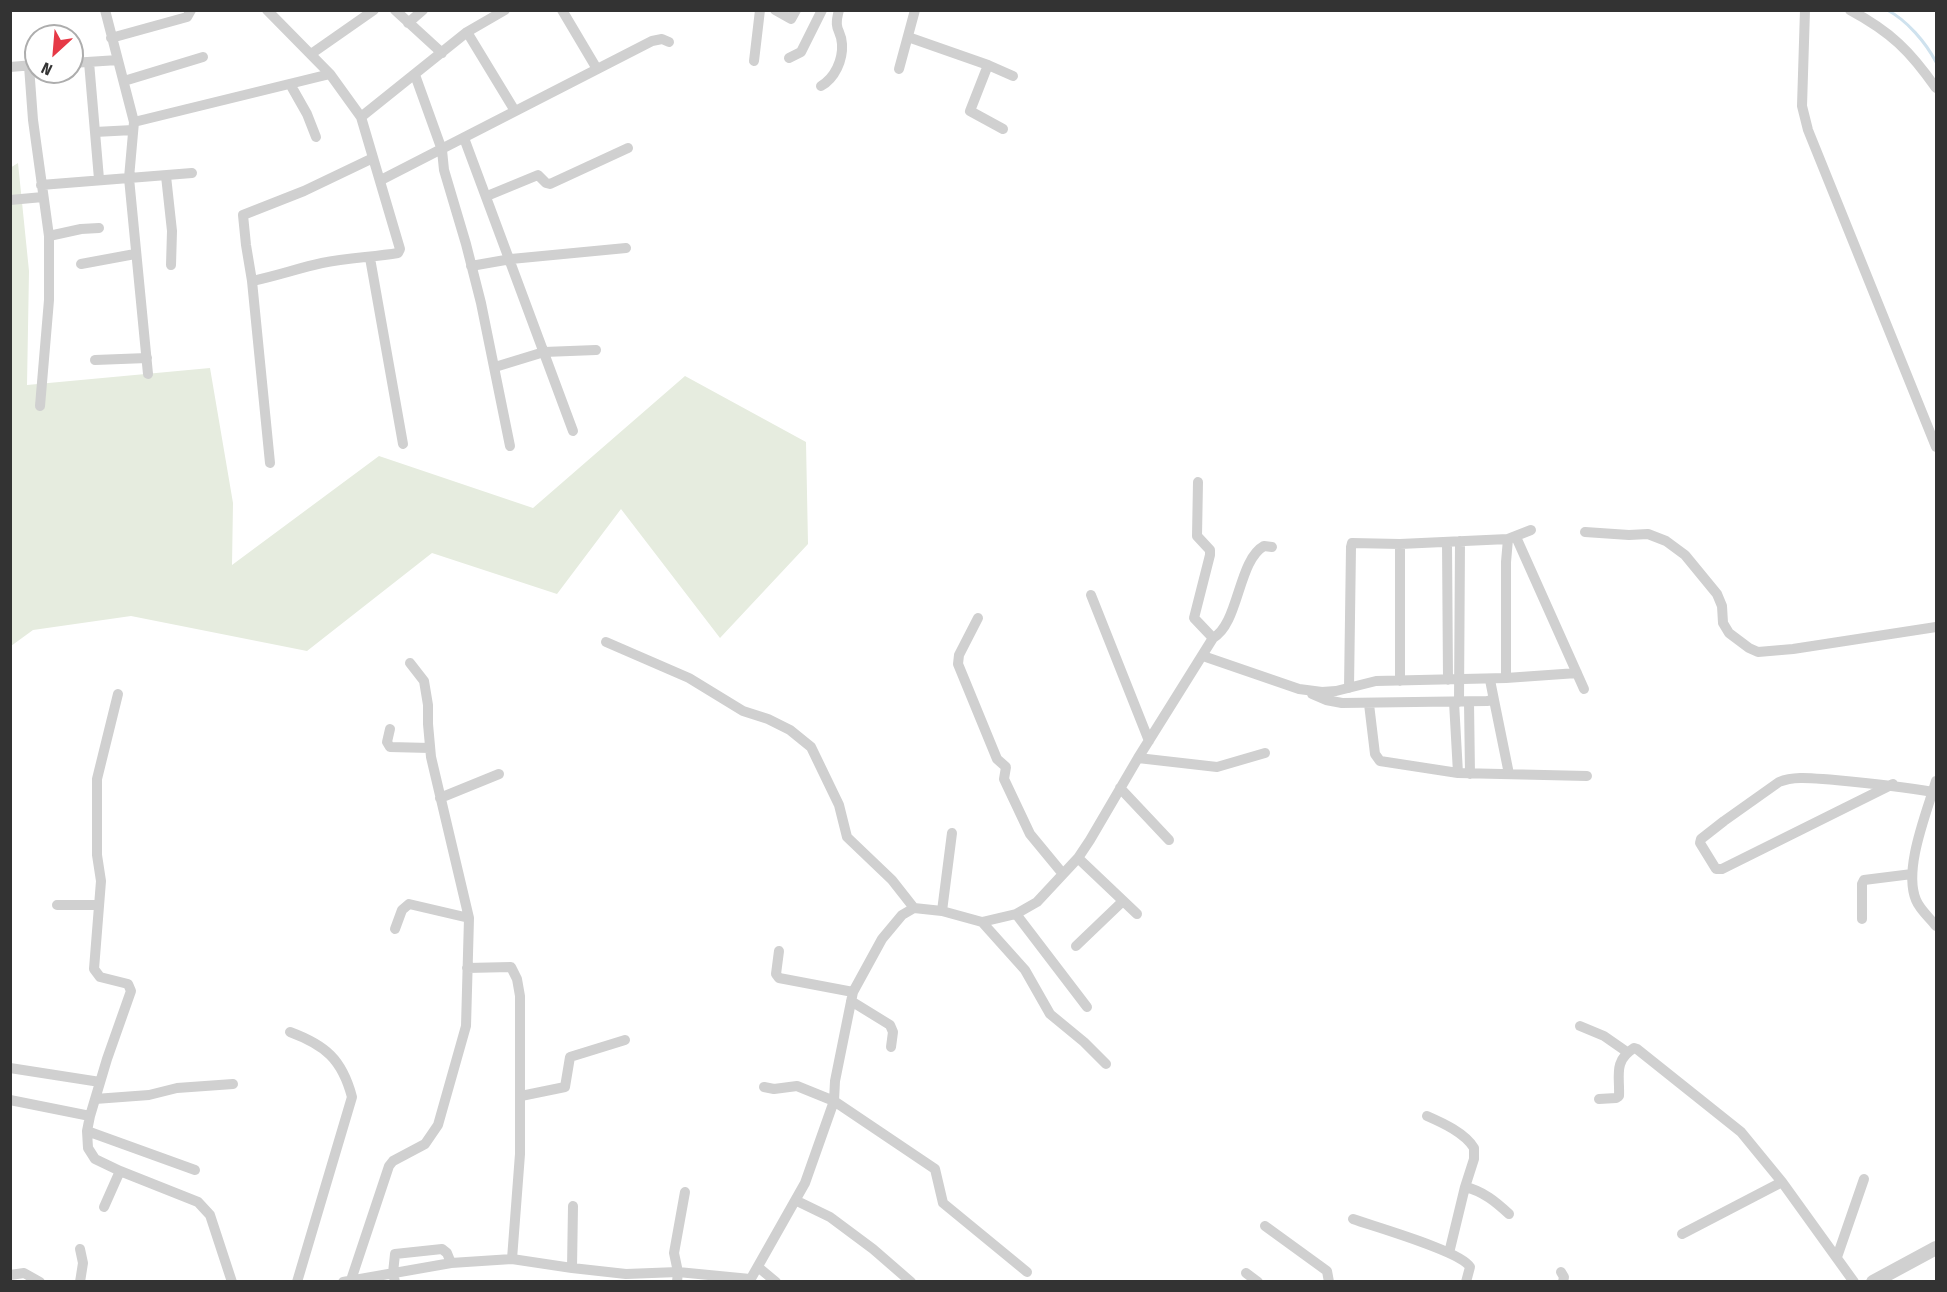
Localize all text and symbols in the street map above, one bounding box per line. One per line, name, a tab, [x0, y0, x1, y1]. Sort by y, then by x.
north arrow	[24, 24, 84, 84]
text: N	[38, 58, 55, 79]

